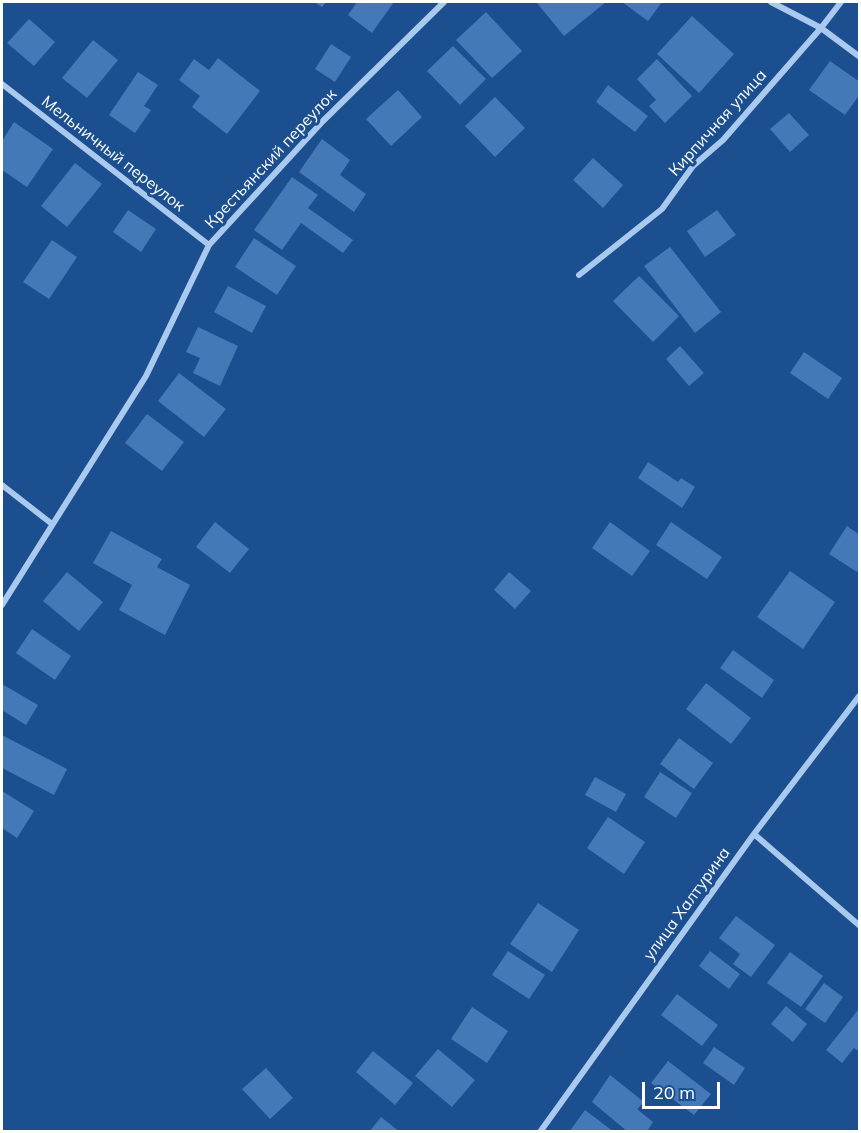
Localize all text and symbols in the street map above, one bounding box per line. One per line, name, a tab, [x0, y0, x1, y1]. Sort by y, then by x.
street label: Кирпичная улица	[665, 66, 771, 180]
street label: Крестьянский переулок	[201, 85, 341, 233]
street label: Мельничный переулок	[38, 92, 188, 216]
street label: улица Халтурина	[640, 844, 734, 964]
scale bar	[645, 1070, 723, 1108]
text: 20 m	[653, 1081, 695, 1104]

